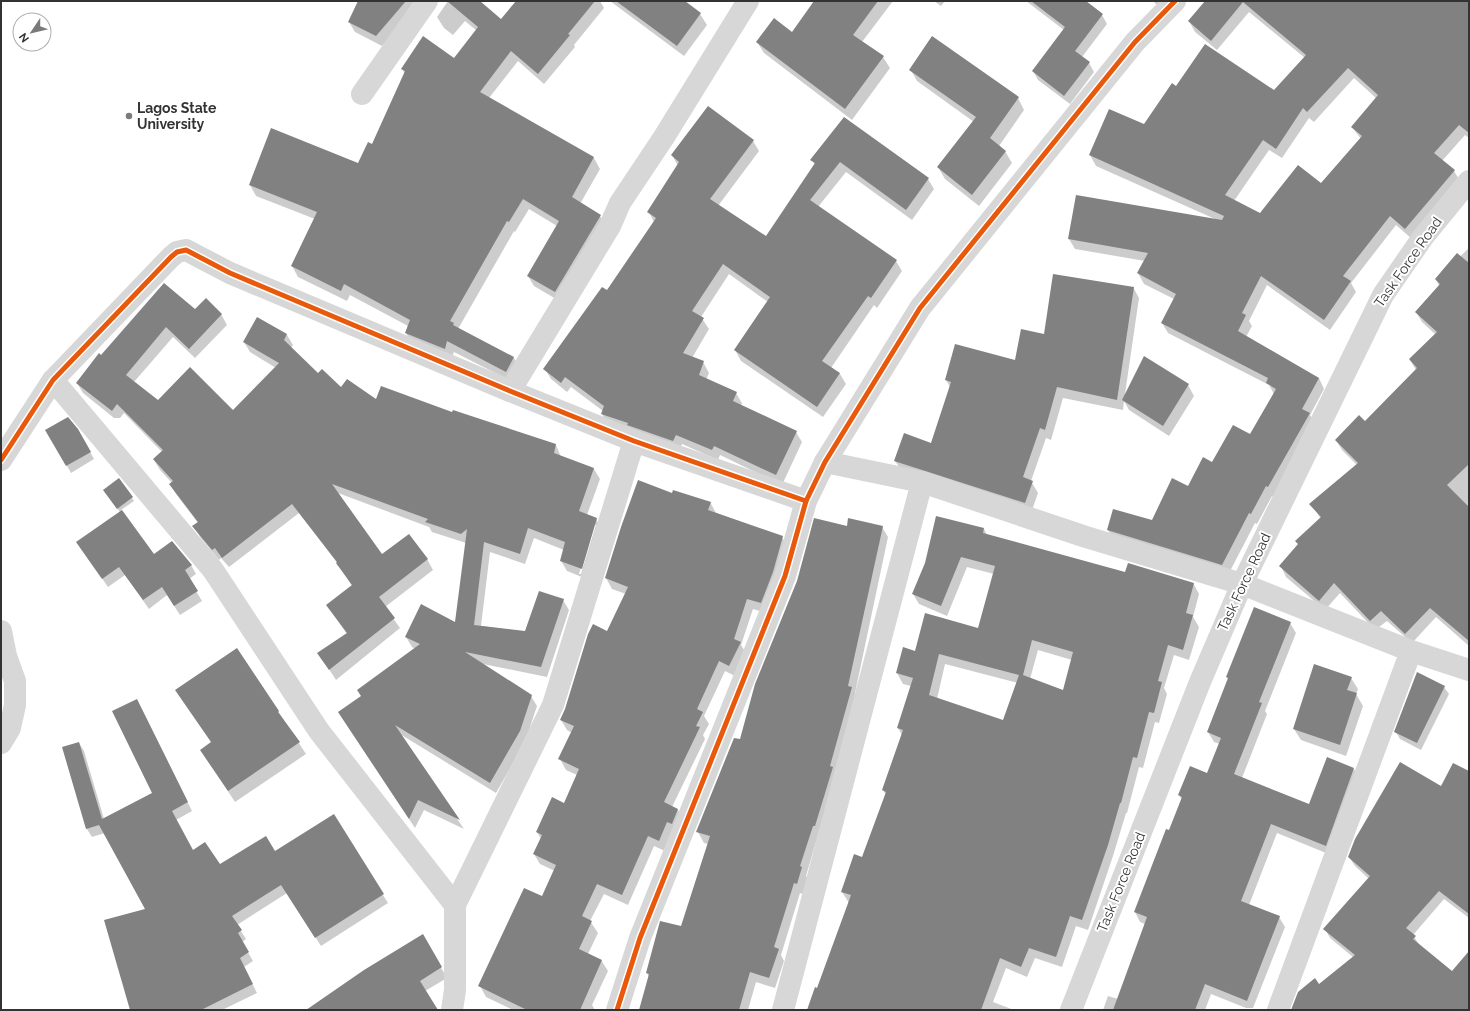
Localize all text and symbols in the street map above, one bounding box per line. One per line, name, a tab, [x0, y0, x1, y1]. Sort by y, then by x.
north arrow	[12, 12, 52, 52]
text: N	[16, 30, 32, 45]
place label: Lagos State University	[137, 100, 217, 132]
marker: Lagos State University	[124, 111, 134, 121]
street label: Task Force Road	[1371, 214, 1445, 310]
street label: Task Force Road	[1214, 530, 1274, 634]
street label: Task Force Road	[1094, 830, 1148, 934]

